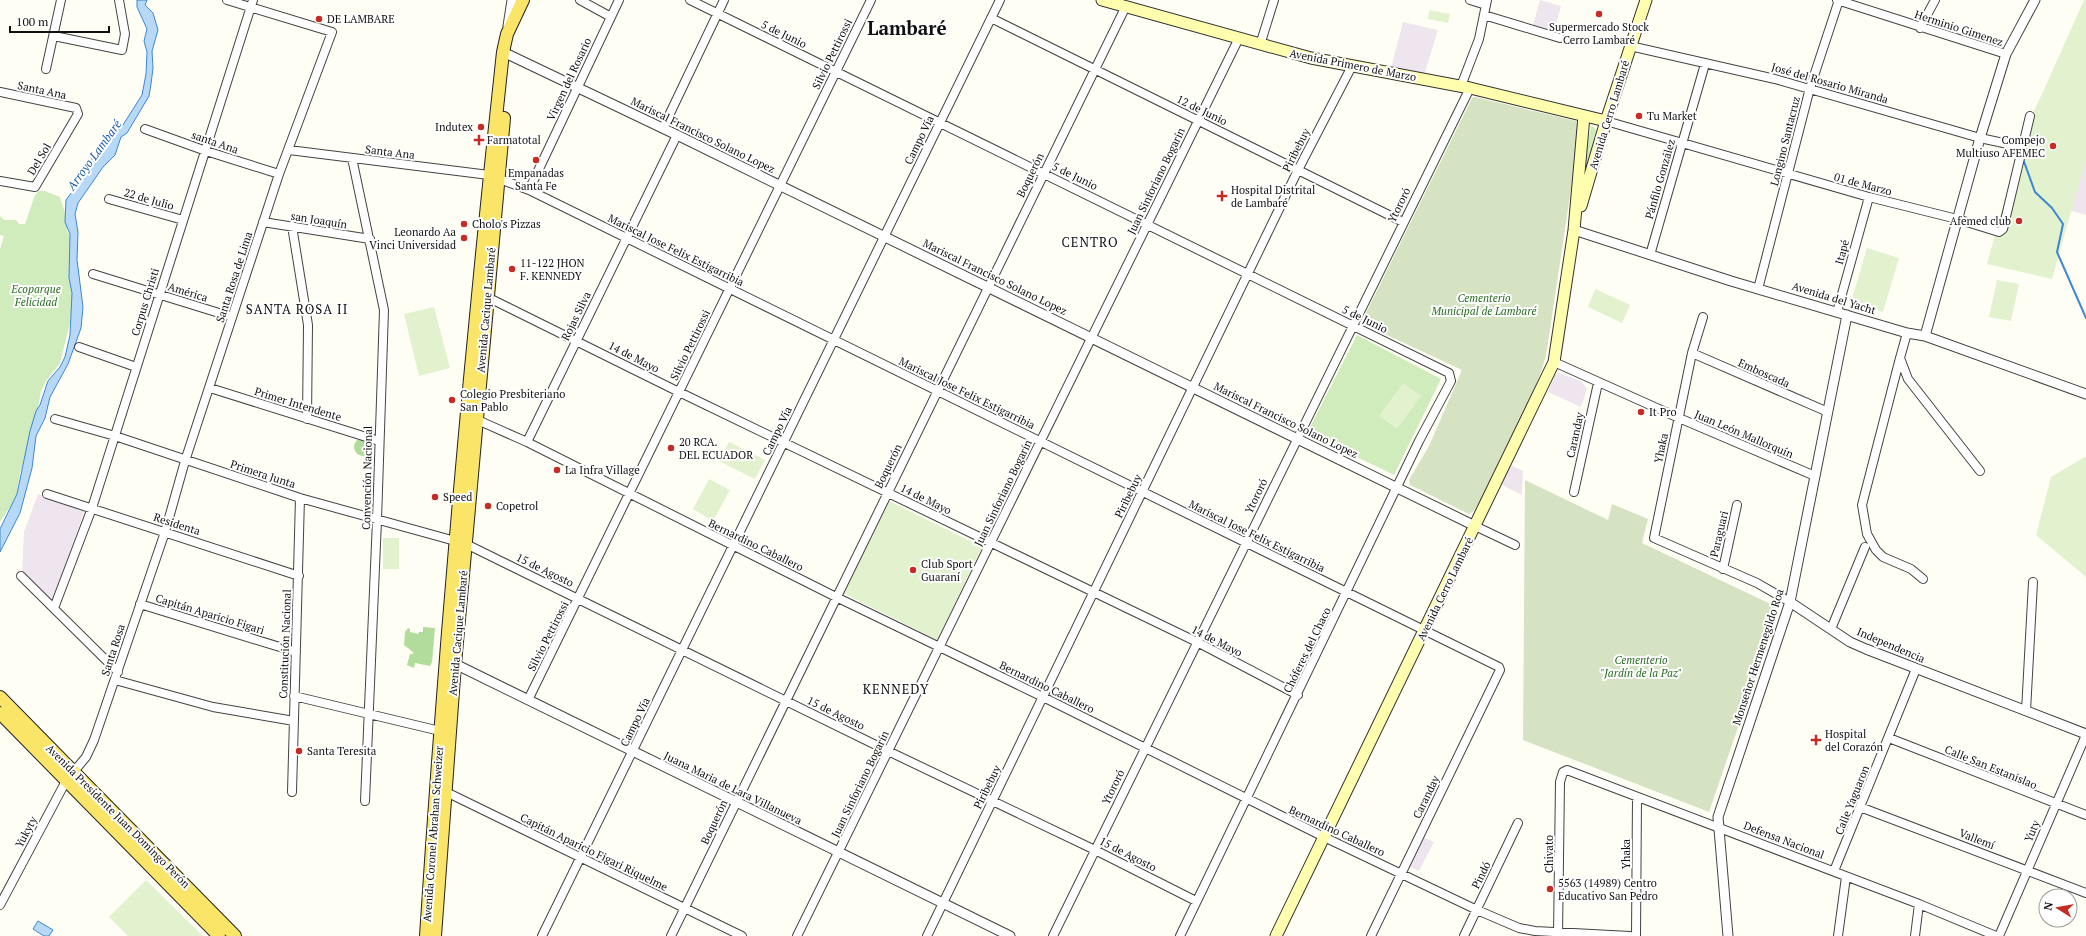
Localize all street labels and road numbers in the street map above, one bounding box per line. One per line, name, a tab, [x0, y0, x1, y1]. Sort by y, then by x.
street label: Herminio Gimenez	[1913, 7, 2005, 49]
street label: 5 de Junio	[759, 17, 809, 51]
street label: Silvio Pettirossi	[809, 17, 855, 91]
street label: Virgen del Rosario	[544, 35, 594, 123]
street label: Avenida Primero de Marzo	[1288, 46, 1418, 84]
street label: Avenida Cerro Lambaré	[1586, 58, 1632, 171]
street label: José del Rosario Miranda	[1770, 60, 1890, 106]
street label: Santa Ana	[16, 78, 68, 102]
street label: 12 de Junio	[1174, 92, 1230, 128]
street label: Mariscal Francisco Solano Lopez	[629, 94, 777, 176]
street label: Longino Santacruz	[1767, 95, 1803, 187]
street label: Campo Vía	[901, 113, 937, 167]
street label: Juan Sinforiano Bogarín	[1124, 125, 1188, 237]
street label: Piribebuy	[1279, 126, 1313, 174]
street label: santa Ana	[190, 127, 241, 157]
street label: Pánfilo González	[1642, 137, 1678, 221]
street label: Del Sol	[24, 141, 54, 177]
street label: Santa Ana	[364, 142, 416, 162]
street label: Boquerón	[1013, 150, 1047, 199]
street label: 5 de Junio	[1050, 159, 1100, 193]
street label: 01 de Marzo	[1833, 170, 1893, 198]
street label: 22 de Julio	[122, 185, 176, 213]
street label: Ytororó	[1385, 185, 1413, 225]
street label: san Joaquín	[290, 209, 349, 231]
street label: Mariscal Jose Felix Estigarribia	[606, 211, 747, 289]
street label: Santa Rosa de Lima	[213, 229, 255, 324]
street label: Mariscal Francisco Solano Lopez	[921, 236, 1069, 318]
street label: Itapé	[1832, 238, 1852, 266]
street label: Avenida Cacique Lambaré	[474, 246, 498, 373]
street label: Corpus Christi	[128, 266, 162, 338]
street label: América	[166, 279, 210, 305]
street label: Avenida del Yacht	[1790, 279, 1878, 317]
street label: Rojas Silva	[558, 289, 594, 343]
street label: 5 de Junio	[1340, 302, 1390, 336]
street label: Silvio Pettirossi	[667, 308, 713, 382]
street label: 14 de Mayo	[606, 338, 662, 376]
street label: Mariscal Jose Felix Estigarribia	[897, 354, 1038, 432]
street label: Emboscada	[1736, 355, 1792, 391]
street label: Mariscal Francisco Solano Lopez	[1212, 379, 1360, 461]
street label: Primer Intendente	[253, 384, 344, 424]
street label: Campo Vía	[759, 404, 795, 458]
street label: Juan León Mallorquín	[1693, 407, 1796, 461]
street label: Caranday	[1563, 411, 1587, 459]
street label: Convención Nacional	[359, 426, 375, 530]
street label: Yhaka	[1651, 431, 1671, 464]
street label: Juan Sinforiano Bogarín	[971, 437, 1035, 549]
street label: Boquerón	[871, 441, 905, 490]
street label: Primera Junta	[229, 457, 298, 491]
street label: Piribebuy	[1111, 472, 1145, 520]
street label: Ytororó	[1242, 476, 1270, 516]
street label: 14 de Mayo	[898, 481, 954, 517]
street label: Mariscal Jose Felix Estigarribia	[1187, 497, 1328, 575]
street label: Paraguari	[1707, 509, 1731, 559]
street label: Residenta	[152, 510, 203, 538]
street label: Bernardino Caballero	[706, 516, 806, 574]
street label: Avenida Cerro Lambaré	[1414, 534, 1476, 643]
street label: 15 de Agosto	[514, 550, 576, 590]
street label: Avenida Cacique Lambaré	[446, 569, 470, 696]
street label: Monseñor Hermenegildo Roa	[1729, 587, 1787, 727]
street label: Constitución Nacional	[276, 589, 294, 699]
street label: Capitán Aparicio Figari	[154, 591, 266, 637]
street label: Silvio Pettirossi	[524, 599, 572, 673]
street label: Chóferes del Chaco	[1280, 605, 1334, 695]
street label: Santa Rosa	[98, 622, 128, 678]
street label: 14 de Mayo	[1189, 622, 1245, 660]
street label: Independencia	[1855, 624, 1928, 666]
street label: Bernardino Caballero	[997, 658, 1097, 716]
street label: 15 de Agosto	[805, 693, 867, 733]
street label: Campo Vía	[617, 695, 653, 749]
street label: Juan Sinforiano Bogarín	[828, 728, 892, 840]
street label: Avenida Presidente Juan Domingo Perón	[43, 741, 193, 891]
street label: Calle San Estanislao	[1943, 742, 2039, 792]
street label: Avenida Coronel Abrahan Schweizer	[420, 745, 446, 923]
street label: Juana Maria de Lara Villanueva	[662, 748, 805, 828]
street label: Piribebuy	[970, 763, 1004, 811]
street label: Calle Yaguaron	[1832, 763, 1872, 837]
street label: Ytororó	[1099, 767, 1127, 807]
street label: Caranday	[1410, 773, 1443, 821]
street label: Boquerón	[698, 797, 731, 847]
street label: Bernardino Caballero	[1287, 803, 1387, 859]
street label: Capitán Aparicio Figari Riquelme	[518, 810, 670, 894]
street label: Yukyty	[12, 814, 40, 850]
street label: Defensa Nacional	[1742, 818, 1826, 862]
street label: Yuty	[2021, 818, 2043, 844]
street label: Vallemí	[1957, 826, 1997, 852]
street label: 15 de Agosto	[1097, 834, 1159, 874]
street label: Chivato	[1542, 835, 1556, 873]
street label: Yhaka	[1619, 838, 1633, 869]
street label: Pindó	[1468, 859, 1494, 891]

